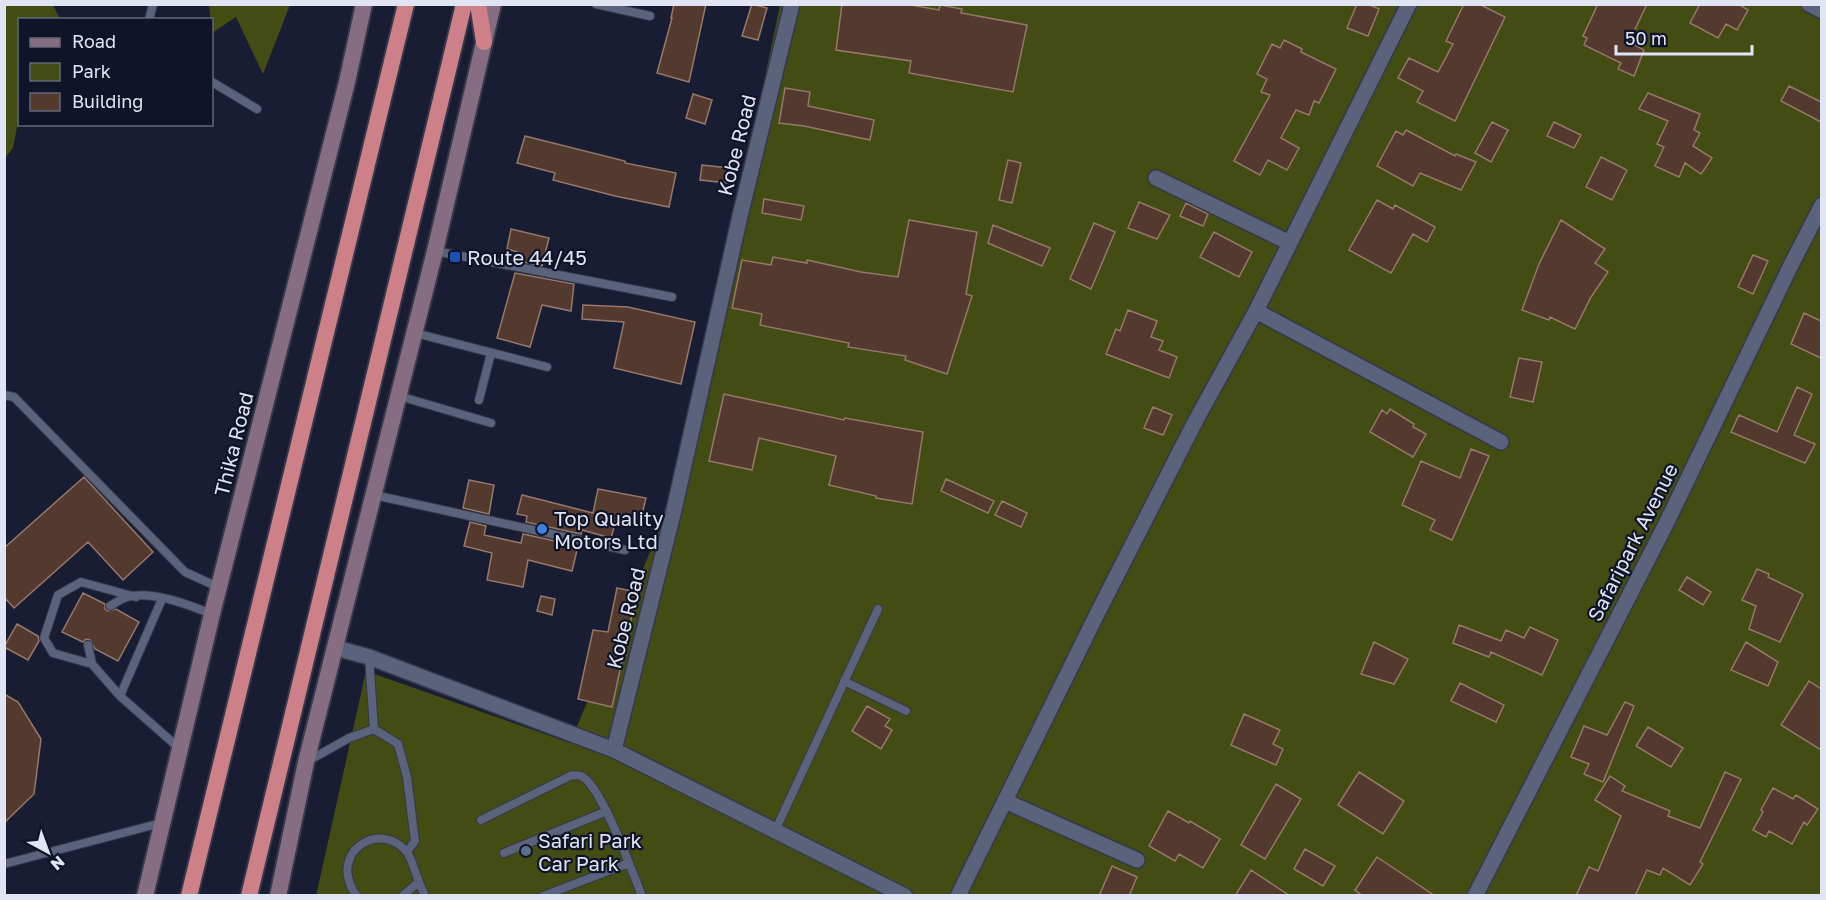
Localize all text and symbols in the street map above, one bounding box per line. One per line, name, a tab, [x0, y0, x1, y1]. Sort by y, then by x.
legend	[18, 18, 213, 126]
scale bar	[1616, 18, 1752, 56]
text: 50 m	[1625, 27, 1667, 49]
text: Road	[72, 30, 116, 52]
text: Park	[72, 60, 111, 82]
text: Building	[72, 90, 143, 112]
street label: Kobe Road	[712, 92, 760, 198]
place label: Route 44/45	[467, 245, 587, 269]
marker: Route 44/45	[448, 250, 462, 264]
street label: Thika Road	[208, 389, 258, 499]
street label: Safaripark Avenue	[1582, 459, 1682, 625]
place label: Top Quality Motors Ltd	[554, 506, 663, 553]
marker: Top Quality Motors Ltd	[535, 522, 549, 536]
street label: Kobe Road	[601, 565, 649, 671]
north arrow	[18, 822, 78, 882]
place label: Safari Park Car Park	[538, 828, 642, 875]
marker: Safari Park Car Park	[519, 844, 533, 858]
text: N	[47, 852, 69, 875]

